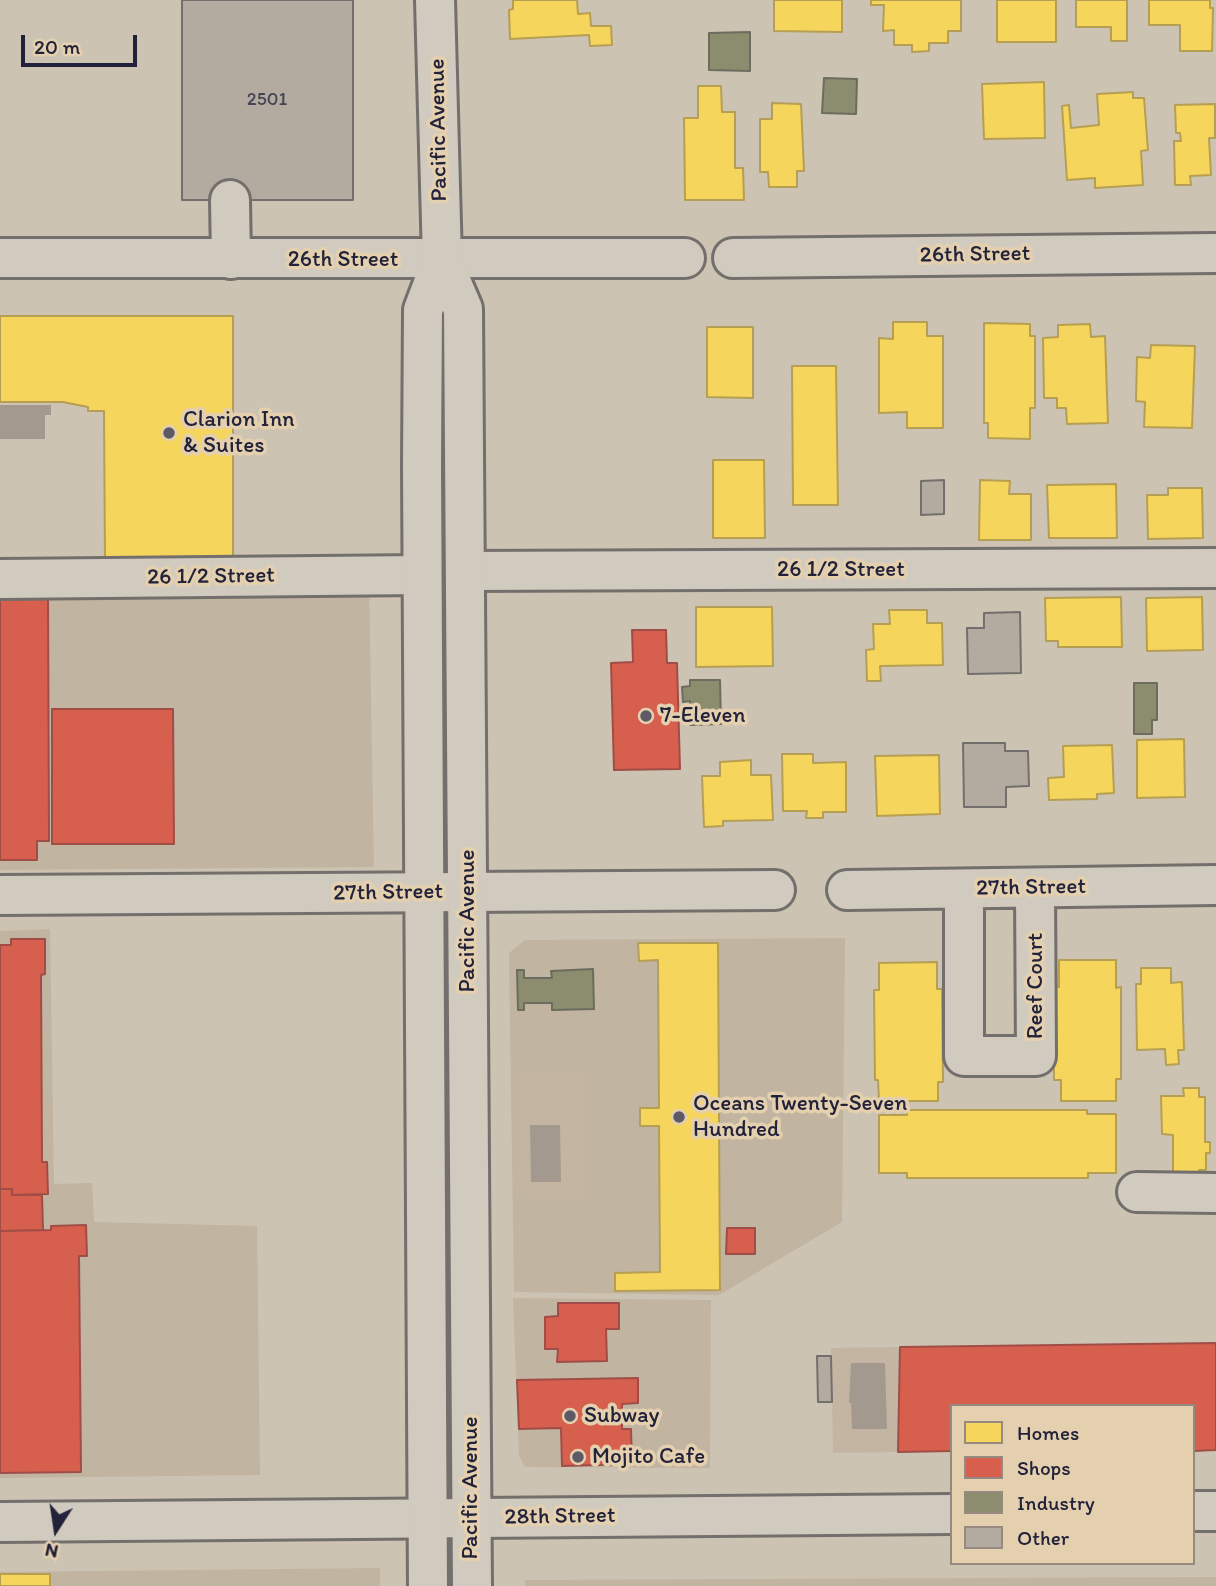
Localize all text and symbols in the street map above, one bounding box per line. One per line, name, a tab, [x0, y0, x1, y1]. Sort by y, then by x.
scale bar	[24, 21, 140, 65]
text: 20 m	[34, 34, 80, 59]
street label: Pacific Avenue	[424, 58, 454, 202]
house number: 2501	[247, 89, 287, 111]
street label: 26th Street	[919, 240, 1031, 270]
street label: 26th Street	[288, 246, 398, 274]
place label: Clarion Inn & Suites	[183, 406, 295, 460]
marker: Clarion Inn & Suites	[161, 425, 177, 441]
street label: 26 1/2 Street	[777, 556, 905, 584]
street label: 26 1/2 Street	[147, 562, 275, 592]
place label: 7-Eleven	[660, 702, 745, 730]
marker: 7-Eleven	[638, 708, 654, 724]
street label: Pacific Avenue	[454, 849, 482, 993]
street label: 27th Street	[976, 873, 1086, 903]
street label: 27th Street	[333, 878, 443, 908]
street label: Reef Court	[1022, 933, 1050, 1039]
place label: Oceans Twenty-Seven Hundred	[693, 1090, 907, 1144]
marker: Oceans Twenty-Seven Hundred	[671, 1109, 687, 1125]
place label: Subway	[584, 1402, 659, 1430]
legend	[950, 1404, 1195, 1565]
marker: Subway	[562, 1408, 578, 1424]
street label: Pacific Avenue	[457, 1416, 485, 1560]
text: Homes	[1017, 1420, 1079, 1445]
place label: Mojito Cafe	[592, 1443, 705, 1471]
marker: Mojito Cafe	[570, 1449, 586, 1465]
text: Shops	[1017, 1455, 1071, 1480]
text: Industry	[1017, 1490, 1095, 1515]
north arrow	[21, 1495, 91, 1565]
street label: 28th Street	[504, 1502, 616, 1532]
text: Other	[1017, 1525, 1069, 1550]
text: N	[43, 1538, 60, 1564]

